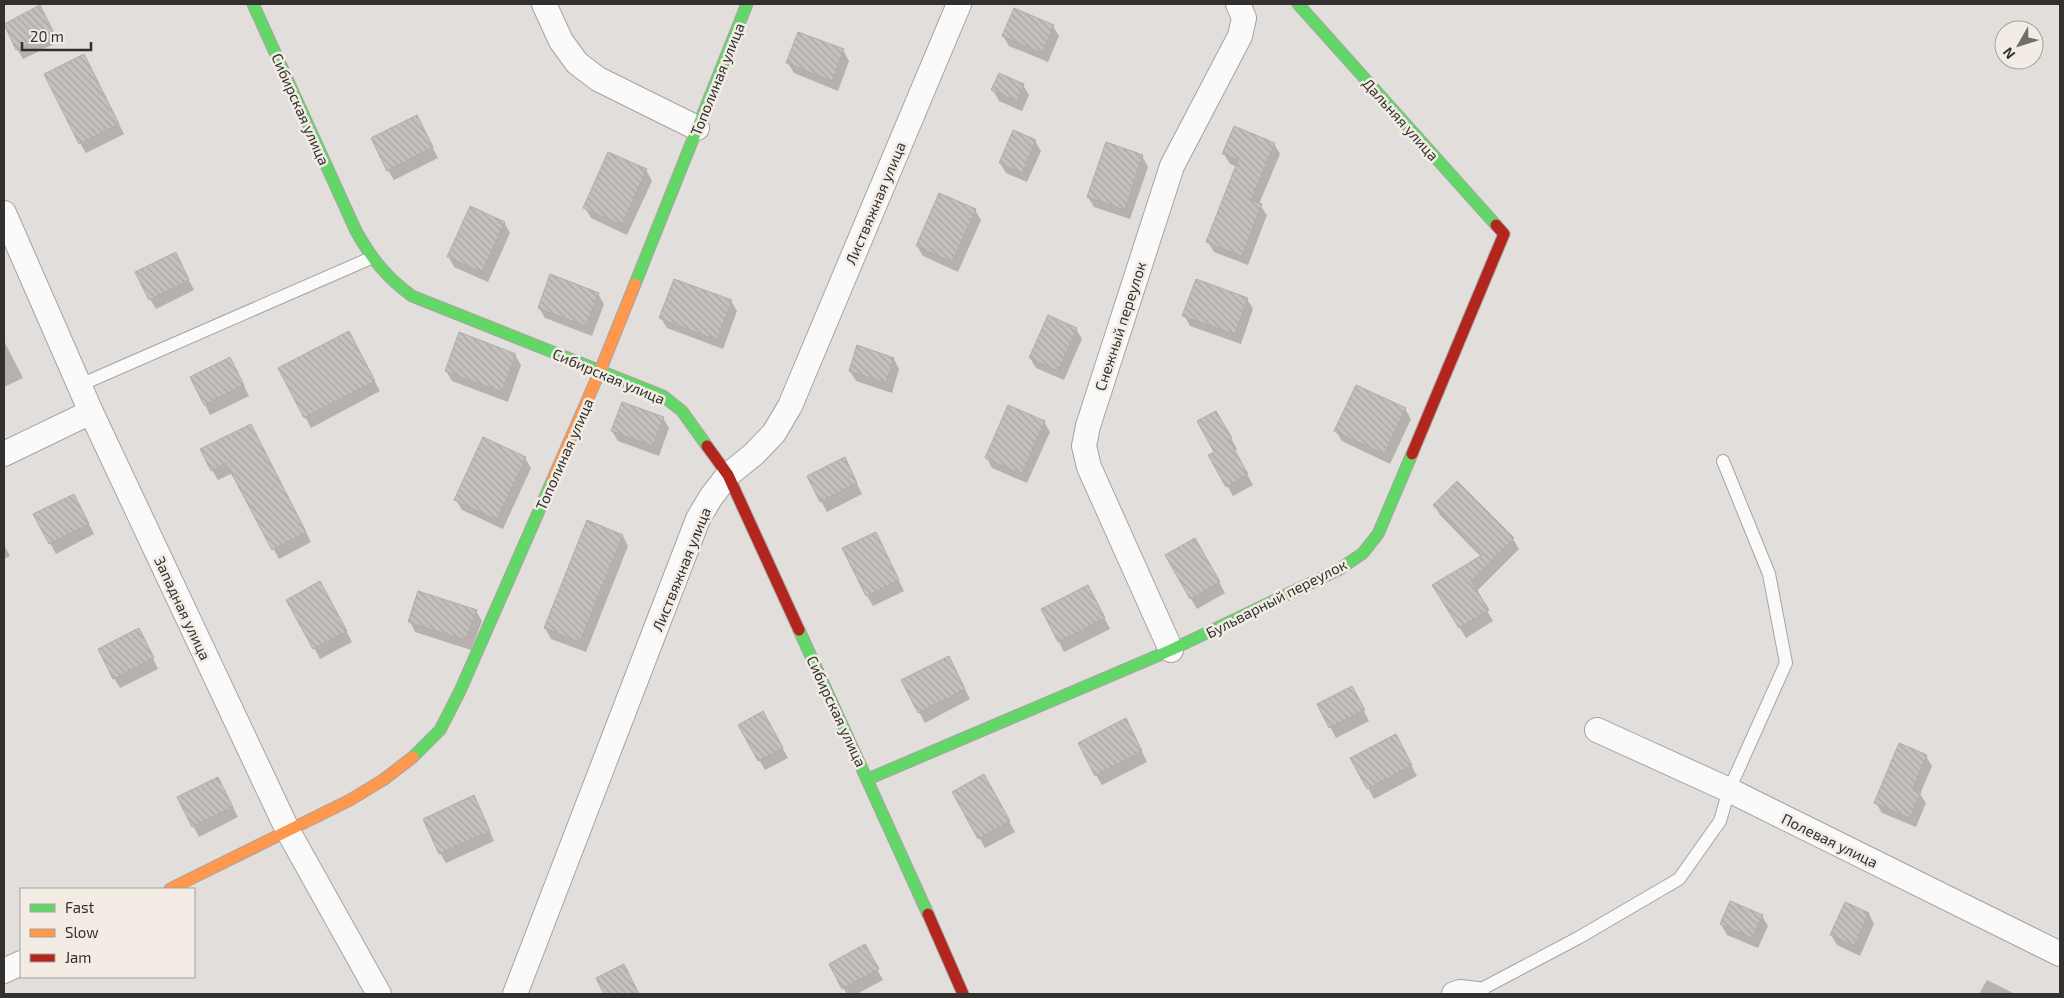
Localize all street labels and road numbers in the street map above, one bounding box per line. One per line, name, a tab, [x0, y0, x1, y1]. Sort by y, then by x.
street label: Тополиная улица	[686, 20, 749, 139]
street label: Сибирская улица	[267, 50, 334, 168]
street label: Дальняя улица	[1358, 74, 1443, 165]
street label: Листвяжная улица	[841, 139, 910, 268]
street label: Снежный переулок	[1091, 259, 1150, 393]
street label: Сибирская улица	[550, 344, 668, 409]
street label: Тополиная улица	[531, 395, 598, 513]
street label: Листвяжная улица	[648, 504, 715, 634]
street label: Западная улица	[150, 553, 215, 663]
street label: Бульварный переулок	[1203, 555, 1350, 642]
street label: Сибирская улица	[802, 653, 871, 770]
street label: Полевая улица	[1778, 809, 1881, 872]

